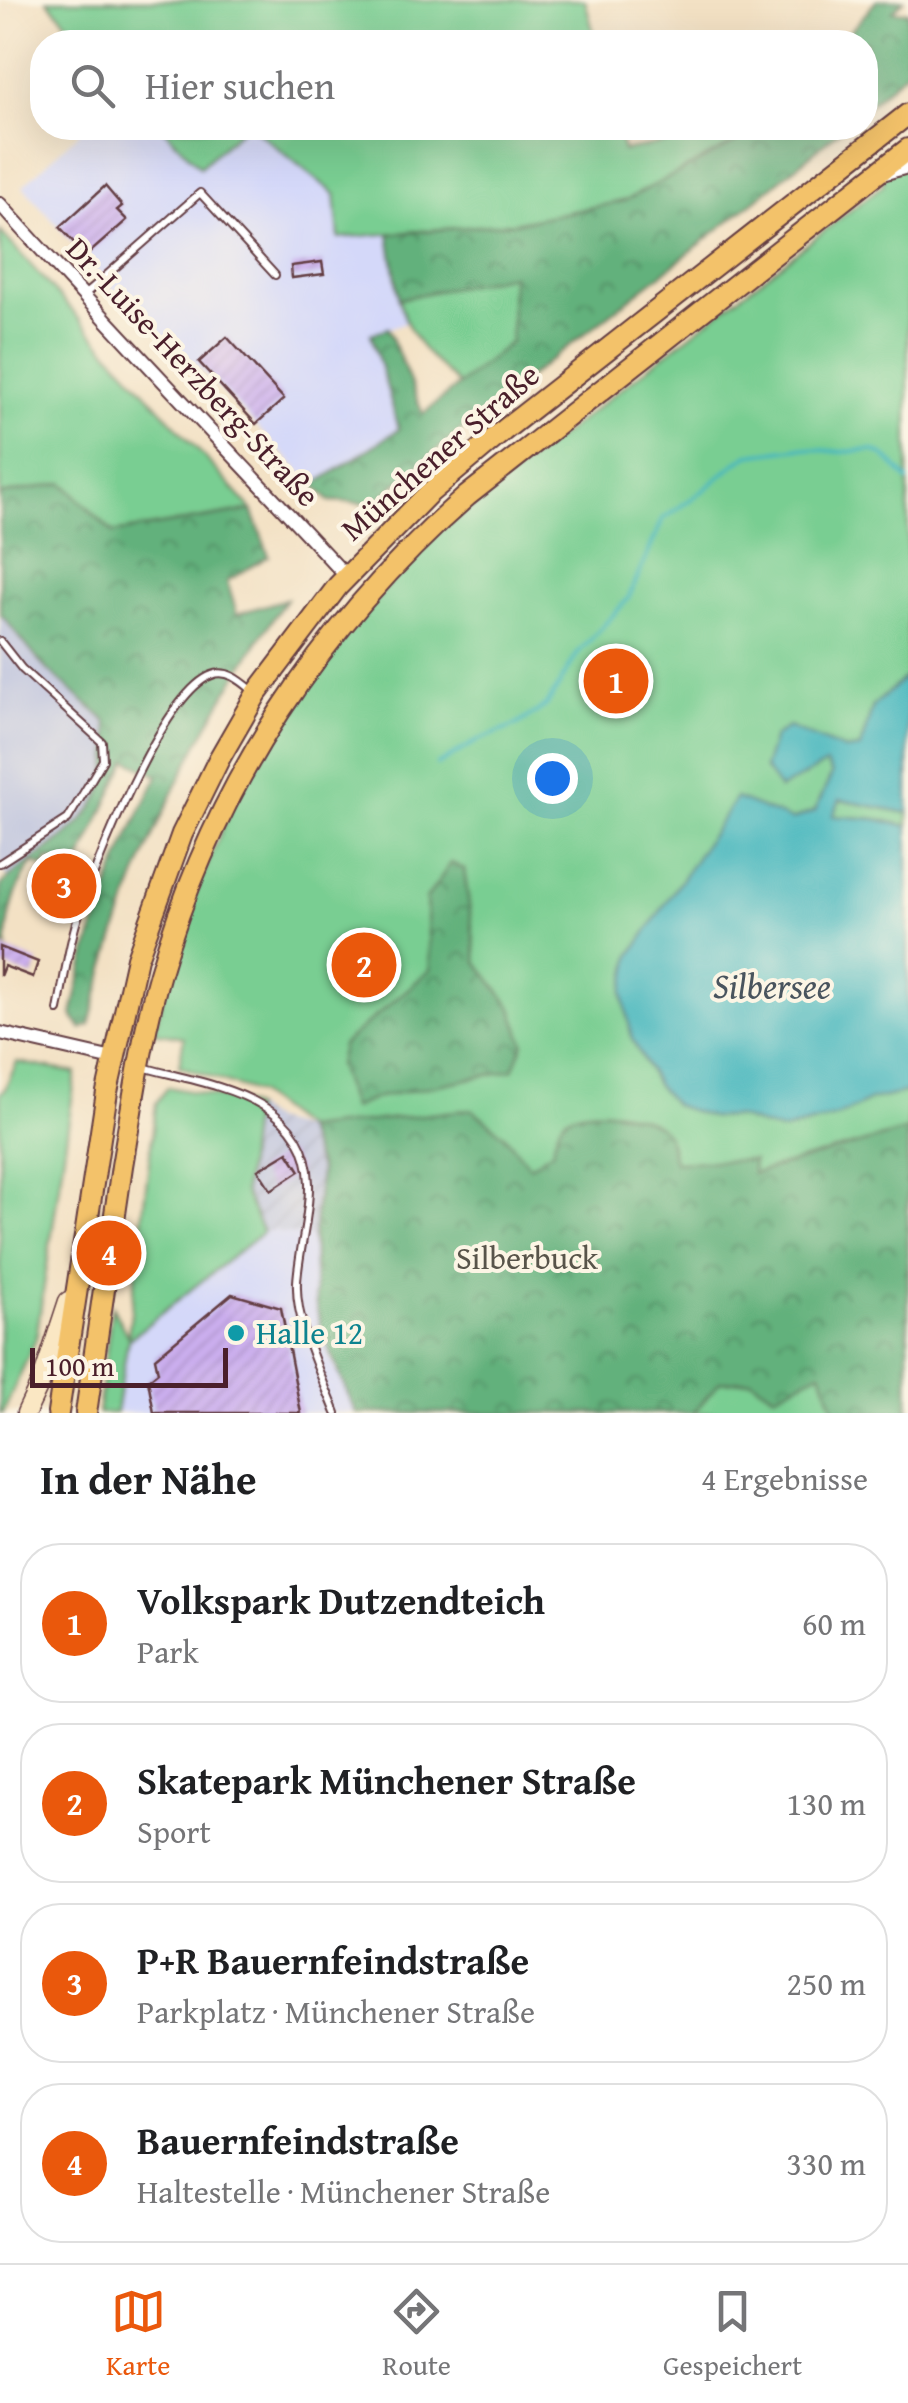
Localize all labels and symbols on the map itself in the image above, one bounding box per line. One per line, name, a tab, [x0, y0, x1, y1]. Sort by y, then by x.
street label: Dr.-Luise-Herzberg-Straße	[56, 226, 331, 517]
street label: Münchener Straße	[330, 352, 549, 551]
pin: 1	[584, 644, 648, 718]
your location	[527, 753, 578, 804]
pin: 3	[32, 848, 96, 924]
pin: 2	[332, 928, 396, 1002]
water label: Silbersee	[713, 960, 831, 1011]
pin: 4	[76, 1216, 142, 1290]
park label: Silberbuck	[456, 1234, 599, 1281]
place label: Halle 12	[256, 1309, 363, 1356]
marker: Halle 12	[225, 1322, 247, 1344]
scale bar	[30, 1343, 228, 1388]

